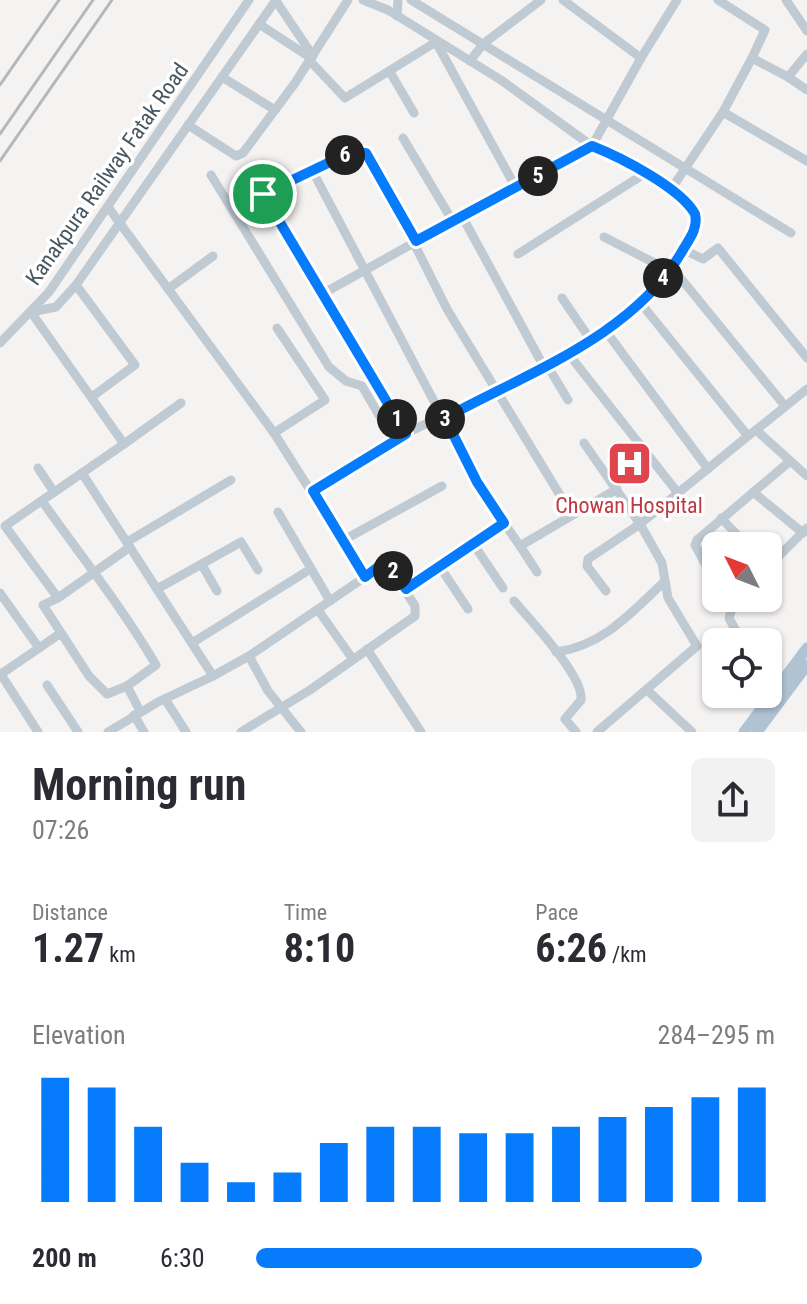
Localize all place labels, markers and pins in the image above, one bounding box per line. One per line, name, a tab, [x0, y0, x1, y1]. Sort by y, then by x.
pin: 6	[325, 135, 365, 175]
pin: 5	[518, 156, 558, 196]
pin	[229, 160, 297, 228]
pin: 4	[643, 258, 683, 298]
pin: 1	[377, 399, 417, 439]
pin: 3	[425, 399, 465, 439]
hospital icon: Chowan Hospital	[605, 440, 653, 488]
place label: Chowan Hospital	[555, 493, 703, 518]
pin: 2	[373, 551, 413, 591]

